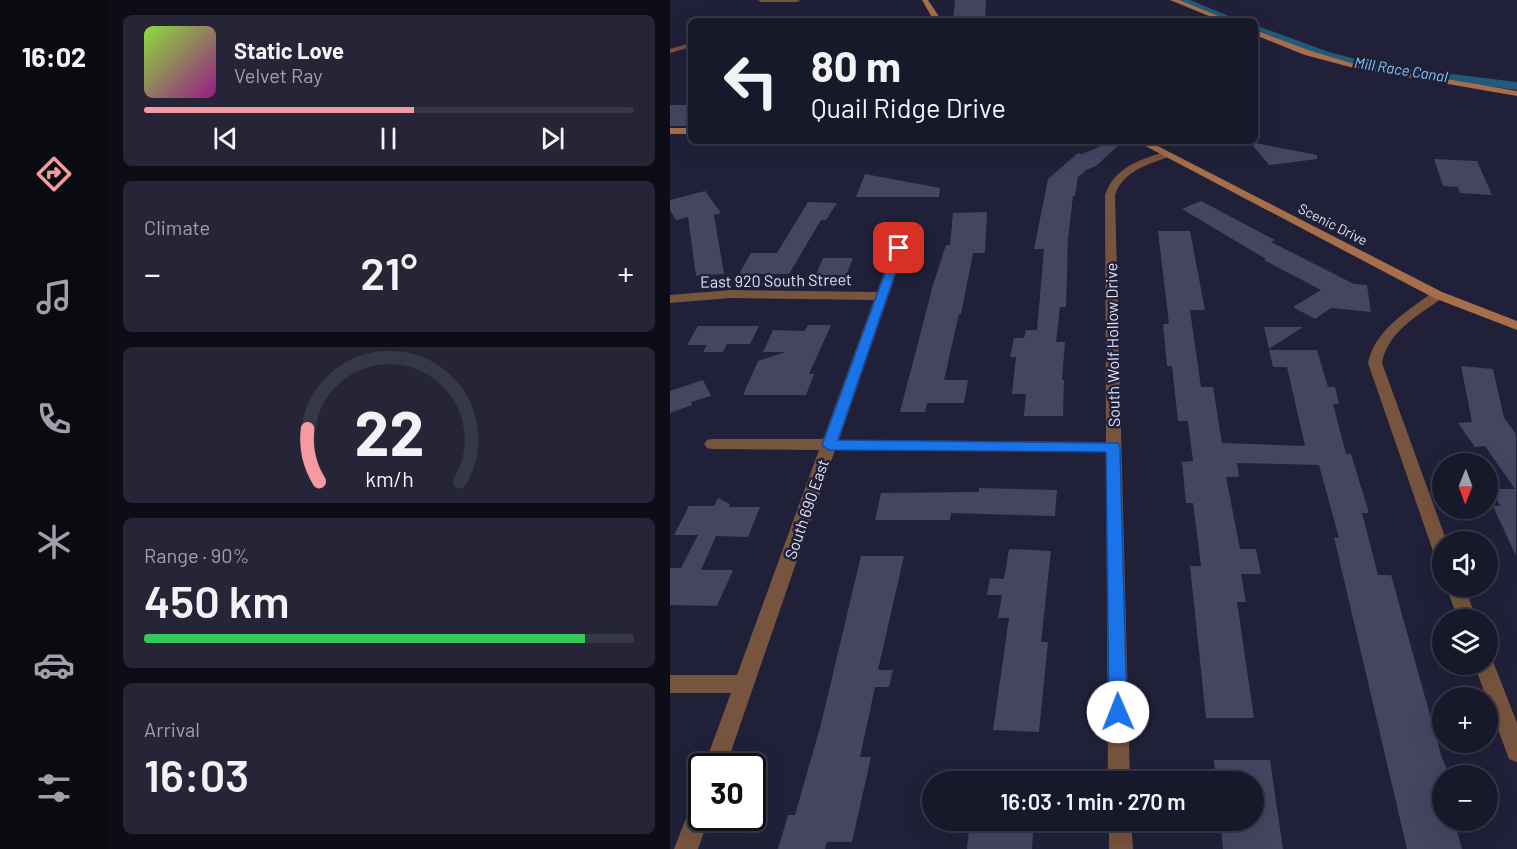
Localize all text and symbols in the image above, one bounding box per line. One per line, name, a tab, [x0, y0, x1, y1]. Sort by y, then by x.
text: Static Love	[234, 37, 344, 63]
text: 16:02	[22, 40, 86, 72]
text: 80 m	[811, 40, 901, 90]
icon: left	[712, 42, 790, 120]
water label: Mill Race Canal	[1353, 53, 1450, 85]
text: Velvet Ray	[234, 63, 323, 87]
text: Quail Ridge Drive	[811, 91, 1006, 123]
icon: previous	[209, 122, 242, 155]
icon: pause	[372, 122, 405, 155]
icon: next	[536, 122, 569, 155]
icon: directions	[33, 153, 75, 195]
street label: Scenic Drive	[1296, 199, 1370, 249]
text: Climate	[144, 215, 210, 239]
pin	[873, 222, 924, 273]
icon: arrive	[882, 231, 915, 264]
text: 21°	[360, 245, 418, 299]
text: −	[144, 253, 161, 293]
text: +	[617, 253, 634, 293]
street label: South Wolf Hollow Drive	[1101, 263, 1123, 427]
street label: East 920 South Street	[700, 269, 852, 291]
icon: music	[33, 276, 75, 318]
text: 22	[354, 394, 424, 468]
icon: phone	[33, 398, 75, 440]
north arrow	[1432, 453, 1498, 519]
map controls	[1432, 453, 1498, 831]
street label: South 690 East	[780, 457, 832, 561]
text: km/h	[365, 466, 413, 491]
icon: climate	[33, 521, 75, 563]
button: sound	[1432, 531, 1498, 597]
text: Range · 90%	[144, 543, 249, 567]
text: 450 km	[144, 573, 290, 627]
button: layers	[1432, 609, 1498, 675]
icon: car	[33, 644, 75, 686]
position arrow	[1086, 680, 1150, 744]
button: +	[1432, 687, 1498, 753]
text: Arrival	[144, 717, 200, 741]
text: 16:03	[144, 747, 249, 801]
speed limit sign: 30	[688, 753, 766, 831]
button: −	[1432, 765, 1498, 831]
icon: filters	[33, 767, 75, 809]
text: 16:03 · 1 min · 270 m	[1001, 788, 1185, 814]

